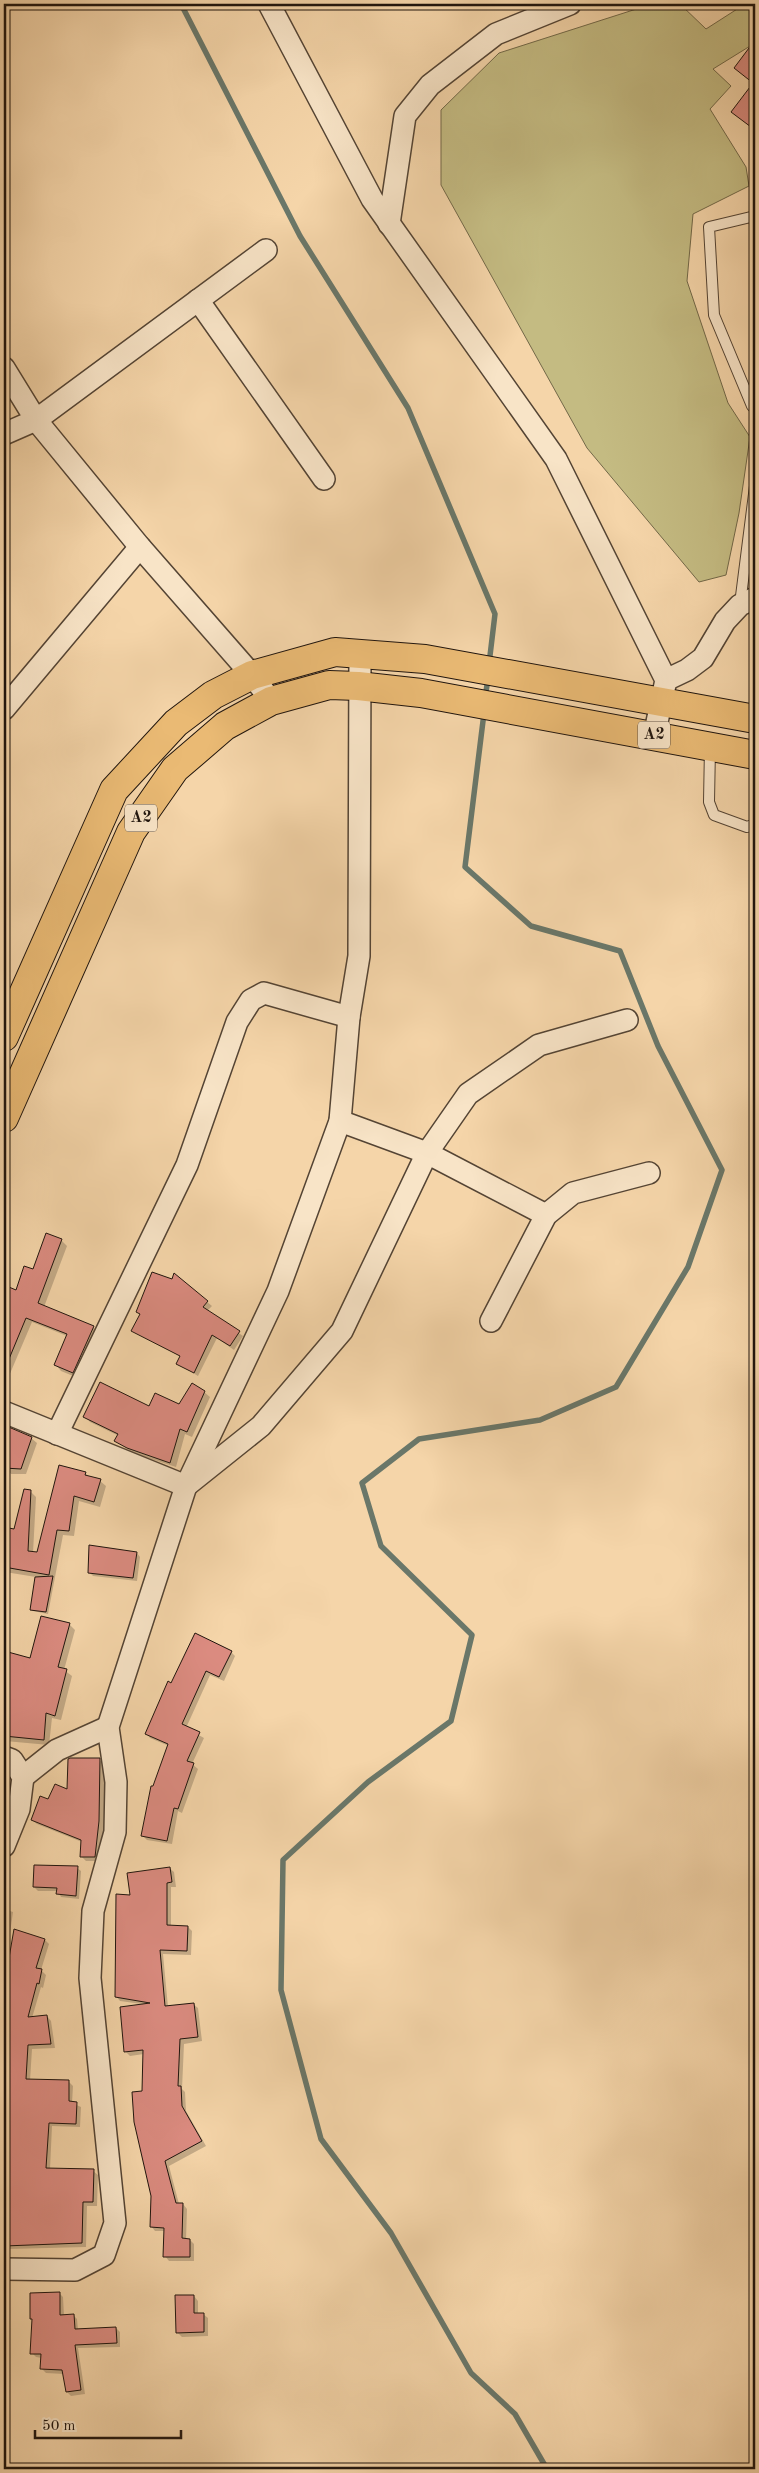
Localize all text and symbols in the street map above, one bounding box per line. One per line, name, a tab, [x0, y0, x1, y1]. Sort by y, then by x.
road number: A2	[638, 722, 670, 748]
road number: A2	[125, 804, 157, 831]
scale bar	[35, 2408, 181, 2440]
text: 50 m	[42, 2419, 76, 2434]

